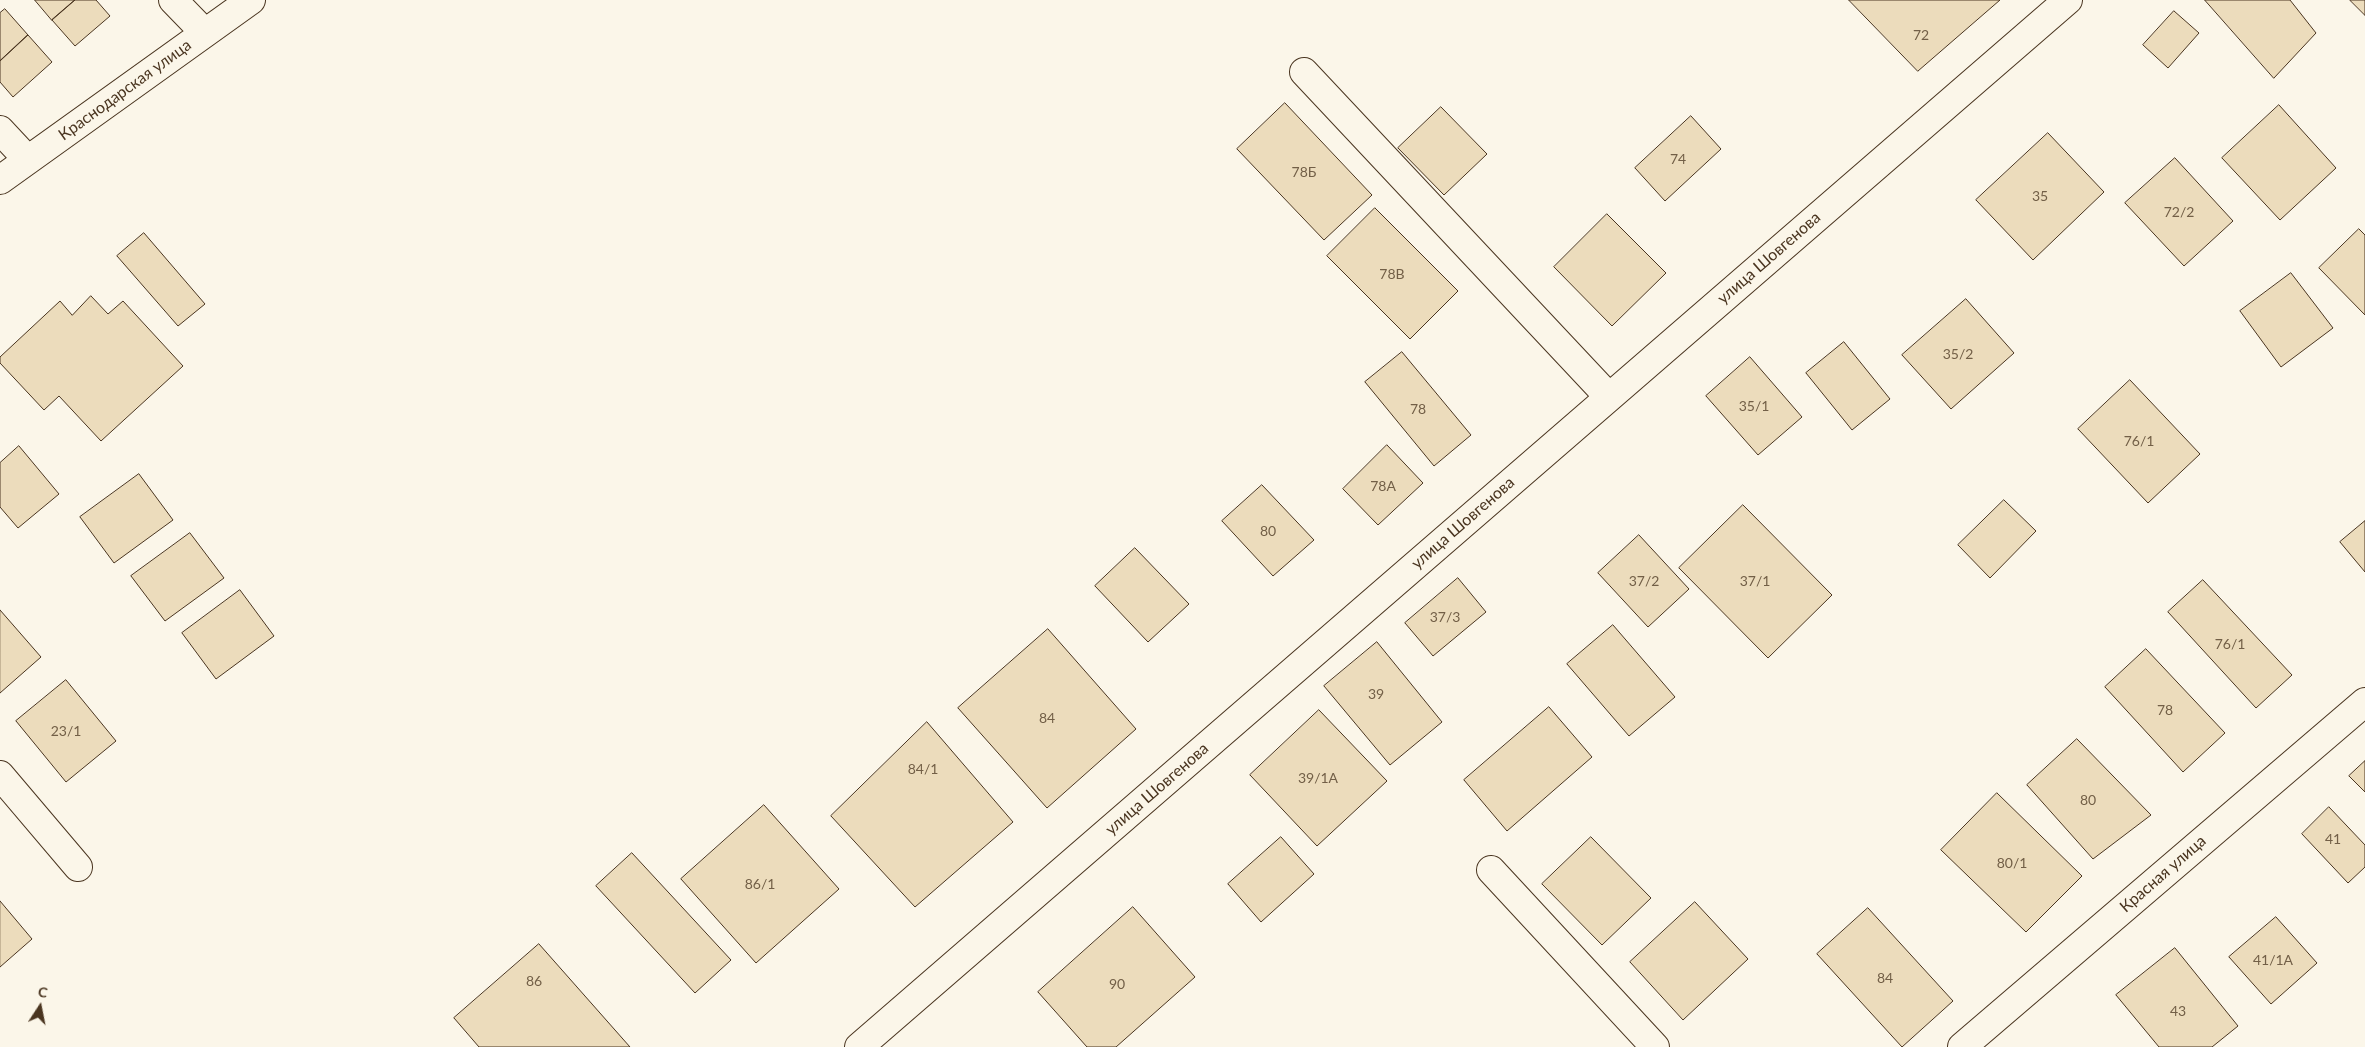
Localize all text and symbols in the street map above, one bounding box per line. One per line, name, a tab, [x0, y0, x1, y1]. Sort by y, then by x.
house number: 72	[1913, 27, 1929, 43]
street label: Краснодарская улица	[55, 35, 195, 145]
house number: 74	[1670, 151, 1686, 167]
house number: 78Б	[1292, 164, 1316, 180]
house number: 35	[2032, 188, 2048, 204]
house number: 72/2	[2164, 204, 2194, 220]
street label: улица Шовгенова	[1713, 208, 1825, 308]
house number: 78В	[1379, 266, 1405, 282]
house number: 35/2	[1943, 346, 1973, 362]
house number: 35/1	[1739, 398, 1769, 414]
house number: 78	[1410, 401, 1426, 417]
house number: 76/1	[2124, 433, 2154, 449]
street label: улица Шовгенова	[1407, 473, 1519, 573]
house number: 78А	[1370, 478, 1396, 494]
house number: 80	[1260, 523, 1276, 539]
house number: 37/2	[1629, 573, 1659, 589]
house number: 37/1	[1740, 573, 1770, 589]
house number: 37/3	[1430, 609, 1460, 625]
house number: 76/1	[2215, 636, 2245, 652]
house number: 39	[1368, 686, 1384, 702]
house number: 78	[2157, 702, 2173, 718]
house number: 84	[1039, 710, 1055, 726]
house number: 23/1	[51, 723, 81, 739]
street label: улица Шовгенова	[1101, 739, 1213, 839]
house number: 84/1	[908, 761, 938, 777]
house number: 39/1А	[1298, 770, 1338, 786]
house number: 80	[2080, 792, 2096, 808]
street label: Красная улица	[2116, 831, 2210, 917]
house number: 41	[2325, 831, 2341, 847]
house number: 80/1	[1997, 855, 2027, 871]
house number: 86/1	[745, 876, 775, 892]
house number: 41/1А	[2253, 952, 2293, 968]
house number: 84	[1877, 970, 1893, 986]
house number: 86	[526, 973, 542, 989]
house number: 90	[1109, 976, 1125, 992]
north arrow	[15, 982, 65, 1032]
text: С	[37, 983, 49, 1001]
house number: 43	[2170, 1003, 2186, 1019]

